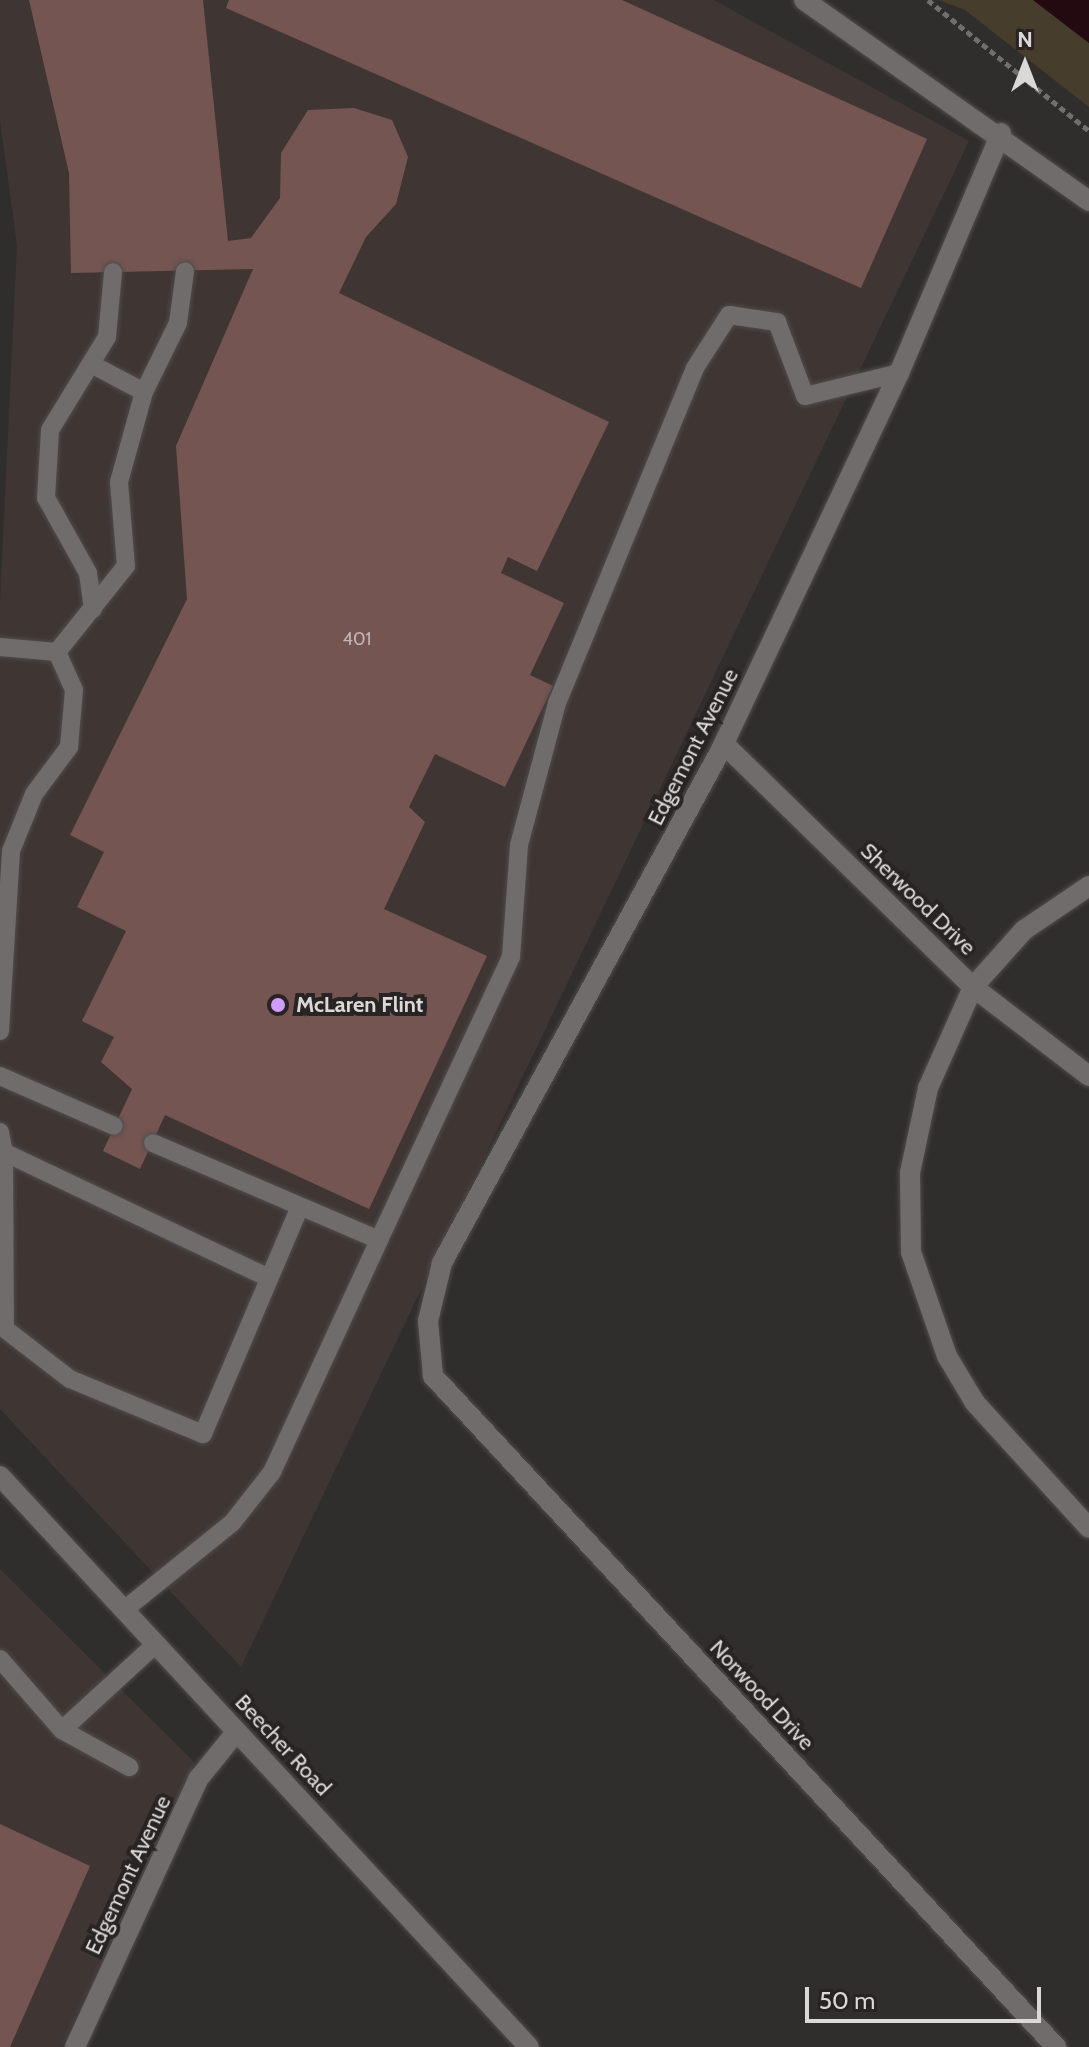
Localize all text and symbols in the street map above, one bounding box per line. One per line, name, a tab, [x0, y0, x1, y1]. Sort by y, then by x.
north arrow	[985, 24, 1065, 104]
text: N	[1017, 26, 1033, 53]
house number: 401	[343, 628, 371, 650]
street label: Edgemont Avenue	[642, 664, 744, 830]
street label: Sherwood Drive	[855, 838, 981, 960]
place label: McLaren Flint	[296, 992, 423, 1018]
marker: McLaren Flint	[267, 994, 289, 1016]
street label: Norwood Drive	[704, 1635, 820, 1755]
street label: Beecher Road	[230, 1689, 336, 1801]
street label: Edgemont Avenue	[80, 1792, 176, 1958]
scale bar	[809, 1971, 1045, 2021]
text: 50 m	[819, 1986, 875, 2015]

